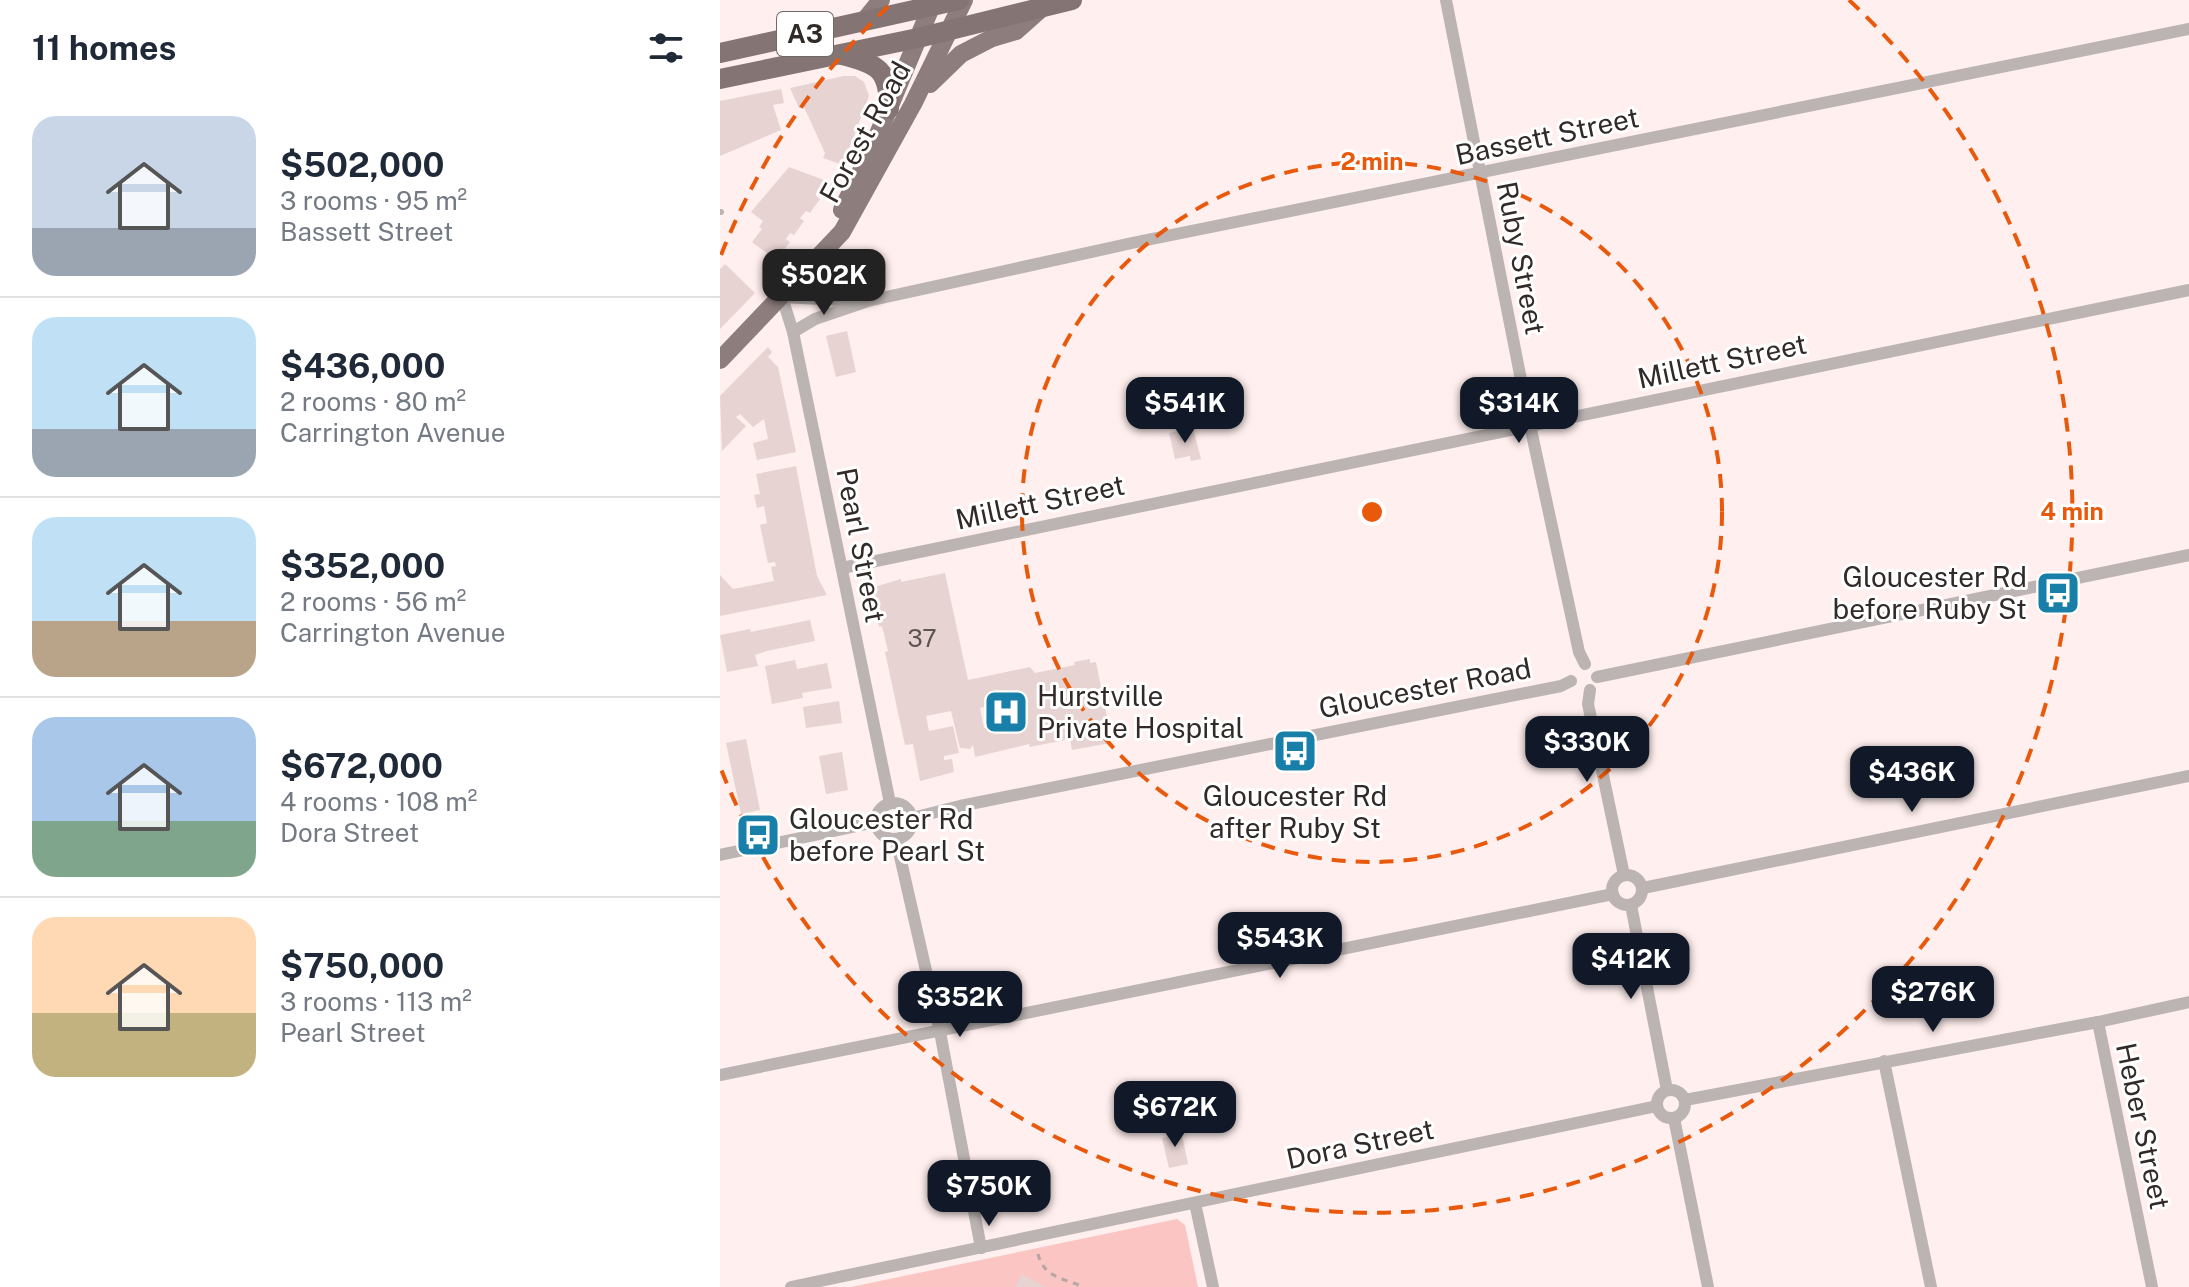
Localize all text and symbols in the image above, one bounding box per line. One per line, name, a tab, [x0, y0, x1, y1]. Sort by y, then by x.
road number: A3	[777, 12, 833, 56]
icon: filters	[644, 26, 688, 70]
text: 11 homes	[32, 28, 176, 68]
street label: Forest Road	[812, 55, 917, 208]
street label: Bassett Street	[1452, 100, 1642, 171]
text: $502,000	[280, 145, 445, 185]
text: 2 min	[1341, 147, 1403, 175]
icon: home	[96, 148, 192, 244]
street label: Ruby Street	[1490, 179, 1552, 337]
text: 3 rooms · 95 m²	[280, 185, 467, 216]
text: Bassett Street	[280, 216, 453, 247]
pin: $502K	[768, 249, 880, 317]
text: $502K	[780, 259, 868, 290]
street label: Millett Street	[1634, 326, 1809, 395]
text: $436,000	[280, 346, 445, 386]
icon: home	[96, 349, 192, 445]
pin: $541K	[1129, 377, 1241, 445]
pin: $314K	[1463, 377, 1575, 445]
text: 2 rooms · 80 m²	[280, 386, 466, 417]
text: $541K	[1144, 387, 1226, 418]
text: $314K	[1478, 387, 1560, 418]
text: Carrington Avenue	[280, 417, 505, 448]
street label: Pearl Street	[830, 465, 893, 625]
street label: Millett Street	[952, 467, 1127, 536]
text: 4 min	[2040, 497, 2104, 525]
centre of rings	[1358, 498, 1386, 526]
text: $352,000	[280, 546, 445, 586]
icon: home	[96, 549, 192, 645]
place label: Gloucester Rd before Ruby St	[1833, 560, 2027, 625]
bus stop icon: Gloucester Rd before Ruby St	[2034, 569, 2082, 617]
text: 2 rooms · 56 m²	[280, 586, 466, 617]
text: Carrington Avenue	[280, 617, 505, 648]
house number: 37	[907, 624, 937, 652]
street label: Gloucester Road	[1316, 651, 1534, 724]
place label: Hurstville Private Hospital	[1037, 679, 1244, 744]
hospital icon: Hurstville Private Hospital	[982, 688, 1030, 736]
pin: $330K	[1531, 716, 1643, 784]
text: $330K	[1543, 726, 1631, 757]
bus stop icon: Gloucester Rd after Ruby St	[1271, 727, 1319, 775]
text: $672,000	[280, 746, 443, 786]
pin: $436K	[1856, 746, 1968, 814]
icon: home	[96, 749, 192, 845]
text: $436K	[1868, 756, 1956, 787]
place label: Gloucester Rd after Ruby St	[1203, 779, 1387, 844]
text: 4 rooms · 108 m²	[280, 786, 477, 817]
place label: Gloucester Rd before Pearl St	[789, 802, 985, 867]
bus stop icon: Gloucester Rd before Pearl St	[734, 811, 782, 859]
text: Dora Street	[280, 817, 419, 848]
pin: $543K	[1224, 912, 1336, 980]
text: $543K	[1236, 922, 1324, 953]
pin: $412K	[1575, 933, 1687, 1001]
text: $412K	[1590, 943, 1672, 974]
text: $750,000	[280, 946, 444, 986]
icon: home	[96, 949, 192, 1045]
pin: $276K	[1877, 966, 1989, 1034]
pin: $352K	[904, 971, 1016, 1039]
text: $276K	[1890, 976, 1976, 1007]
text: $352K	[916, 981, 1004, 1012]
text: 3 rooms · 113 m²	[280, 986, 472, 1017]
text: Pearl Street	[280, 1017, 426, 1048]
street label: Heber Street	[2110, 1040, 2177, 1212]
pin: $672K	[1119, 1081, 1231, 1149]
text: $672K	[1132, 1091, 1218, 1122]
street label: Dora Street	[1283, 1112, 1437, 1175]
pin: $750K	[933, 1160, 1045, 1228]
text: $750K	[946, 1170, 1032, 1201]

